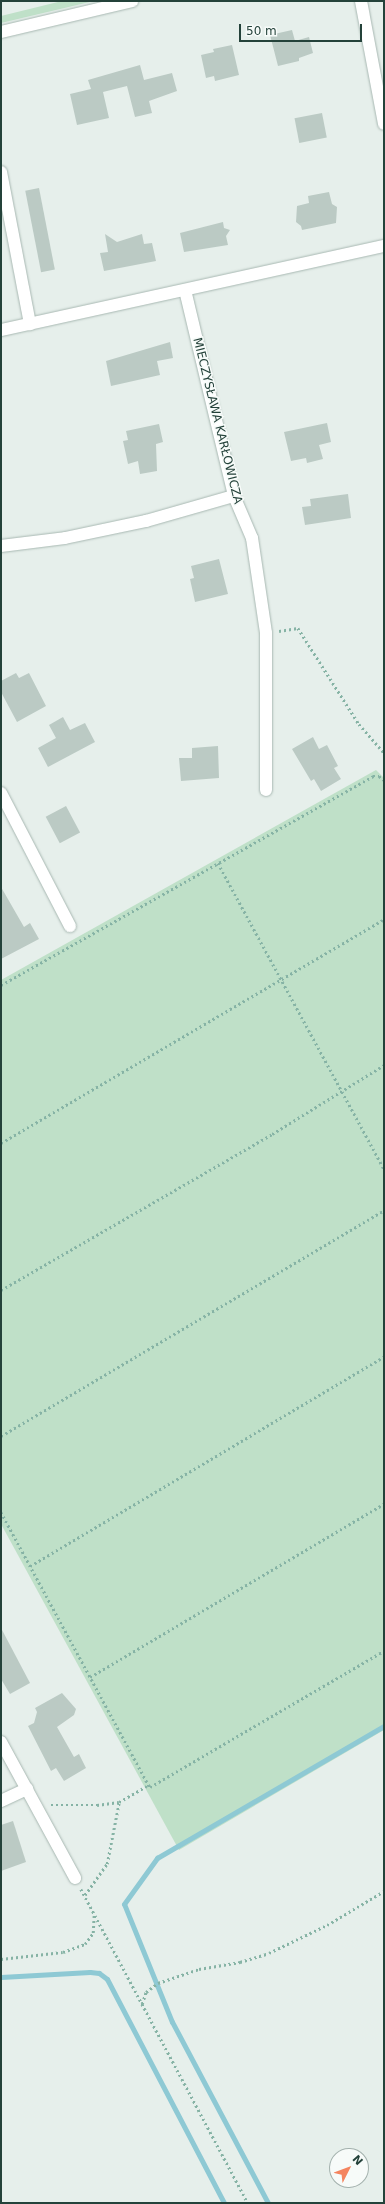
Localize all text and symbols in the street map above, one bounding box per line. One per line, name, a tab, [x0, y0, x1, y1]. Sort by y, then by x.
scale bar	[241, 16, 364, 42]
text: 50 m	[246, 24, 277, 38]
street label: MIECZYSŁAWA KARŁOWICZA	[189, 336, 245, 506]
north arrow	[329, 2148, 369, 2188]
text: N	[350, 2153, 365, 2168]

